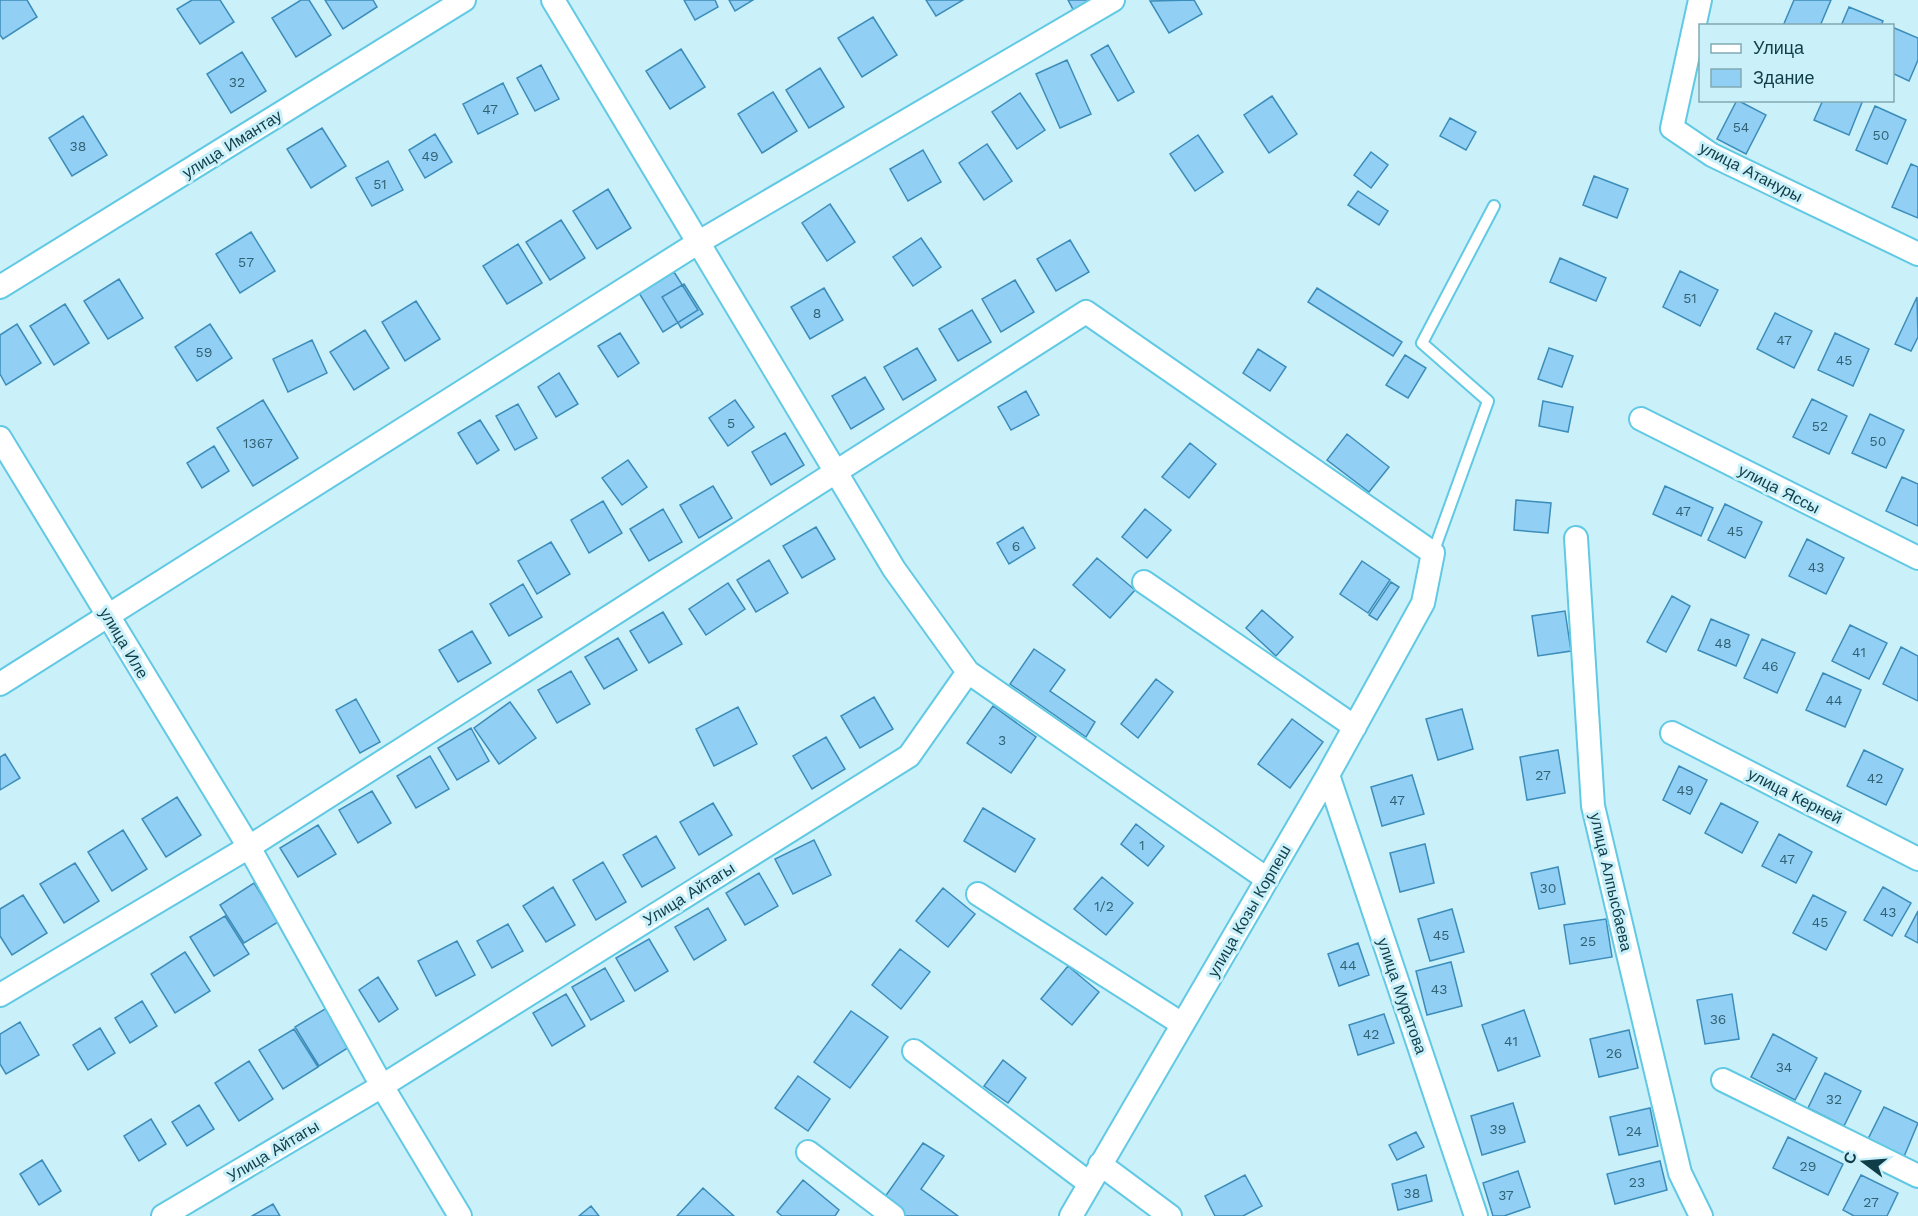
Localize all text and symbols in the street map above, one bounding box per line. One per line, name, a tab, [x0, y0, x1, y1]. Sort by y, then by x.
legend	[1699, 24, 1894, 102]
text: Улица	[1753, 37, 1805, 58]
text: Здание	[1753, 67, 1814, 88]
house number: 32	[229, 74, 245, 90]
house number: 47	[482, 101, 498, 117]
street label: улица Имантау	[179, 106, 285, 182]
house number: 54	[1733, 119, 1749, 135]
house number: 50	[1873, 127, 1889, 143]
house number: 38	[70, 138, 86, 154]
street label: улица Атануры	[1696, 138, 1806, 206]
house number: 49	[421, 148, 439, 164]
house number: 51	[373, 176, 387, 192]
house number: 57	[238, 254, 254, 270]
house number: 51	[1683, 290, 1697, 306]
house number: 8	[813, 305, 821, 321]
house number: 47	[1776, 332, 1792, 348]
house number: 59	[196, 344, 212, 360]
house number: 45	[1836, 352, 1852, 368]
house number: 5	[727, 415, 735, 431]
house number: 52	[1812, 418, 1828, 434]
house number: 50	[1870, 433, 1886, 449]
house number: 1367	[243, 435, 273, 451]
street label: улица Яссы	[1735, 460, 1823, 518]
house number: 47	[1675, 503, 1691, 519]
house number: 45	[1727, 523, 1743, 539]
house number: 6	[1012, 538, 1020, 554]
house number: 43	[1808, 559, 1824, 575]
street label: улица Иле	[95, 604, 153, 682]
house number: 48	[1714, 635, 1732, 651]
house number: 41	[1852, 644, 1866, 660]
house number: 46	[1761, 658, 1779, 674]
house number: 44	[1825, 692, 1843, 708]
house number: 3	[998, 732, 1006, 748]
street label: улица Керней	[1745, 764, 1845, 828]
house number: 27	[1535, 767, 1551, 783]
house number: 42	[1867, 770, 1883, 786]
house number: 49	[1676, 782, 1694, 798]
house number: 47	[1389, 792, 1405, 808]
street label: улица Алпысбаева	[1586, 811, 1636, 953]
house number: 1	[1139, 837, 1145, 853]
street label: улица Козы Корпеш	[1203, 842, 1295, 980]
house number: 47	[1779, 851, 1795, 867]
street label: Улица Айтагы	[640, 858, 738, 930]
house number: 30	[1540, 880, 1556, 896]
house number: 1/2	[1094, 898, 1114, 914]
house number: 43	[1880, 904, 1896, 920]
house number: 45	[1812, 914, 1828, 930]
house number: 45	[1433, 927, 1449, 943]
house number: 25	[1580, 933, 1596, 949]
street label: улица Муратова	[1373, 935, 1431, 1057]
house number: 44	[1339, 957, 1357, 973]
house number: 43	[1431, 981, 1447, 997]
house number: 36	[1710, 1011, 1726, 1027]
house number: 42	[1363, 1026, 1379, 1042]
house number: 41	[1504, 1033, 1518, 1049]
house number: 26	[1606, 1045, 1622, 1061]
house number: 34	[1776, 1059, 1792, 1075]
house number: 32	[1826, 1091, 1842, 1107]
street label: Улица Айтагы	[224, 1116, 322, 1186]
house number: 39	[1490, 1121, 1506, 1137]
house number: 24	[1626, 1123, 1642, 1139]
north arrow	[1834, 1132, 1894, 1192]
text: С	[1839, 1149, 1861, 1166]
house number: 29	[1800, 1158, 1816, 1174]
house number: 23	[1629, 1174, 1645, 1190]
house number: 38	[1404, 1185, 1420, 1201]
house number: 37	[1498, 1187, 1514, 1203]
house number: 27	[1863, 1194, 1879, 1210]

